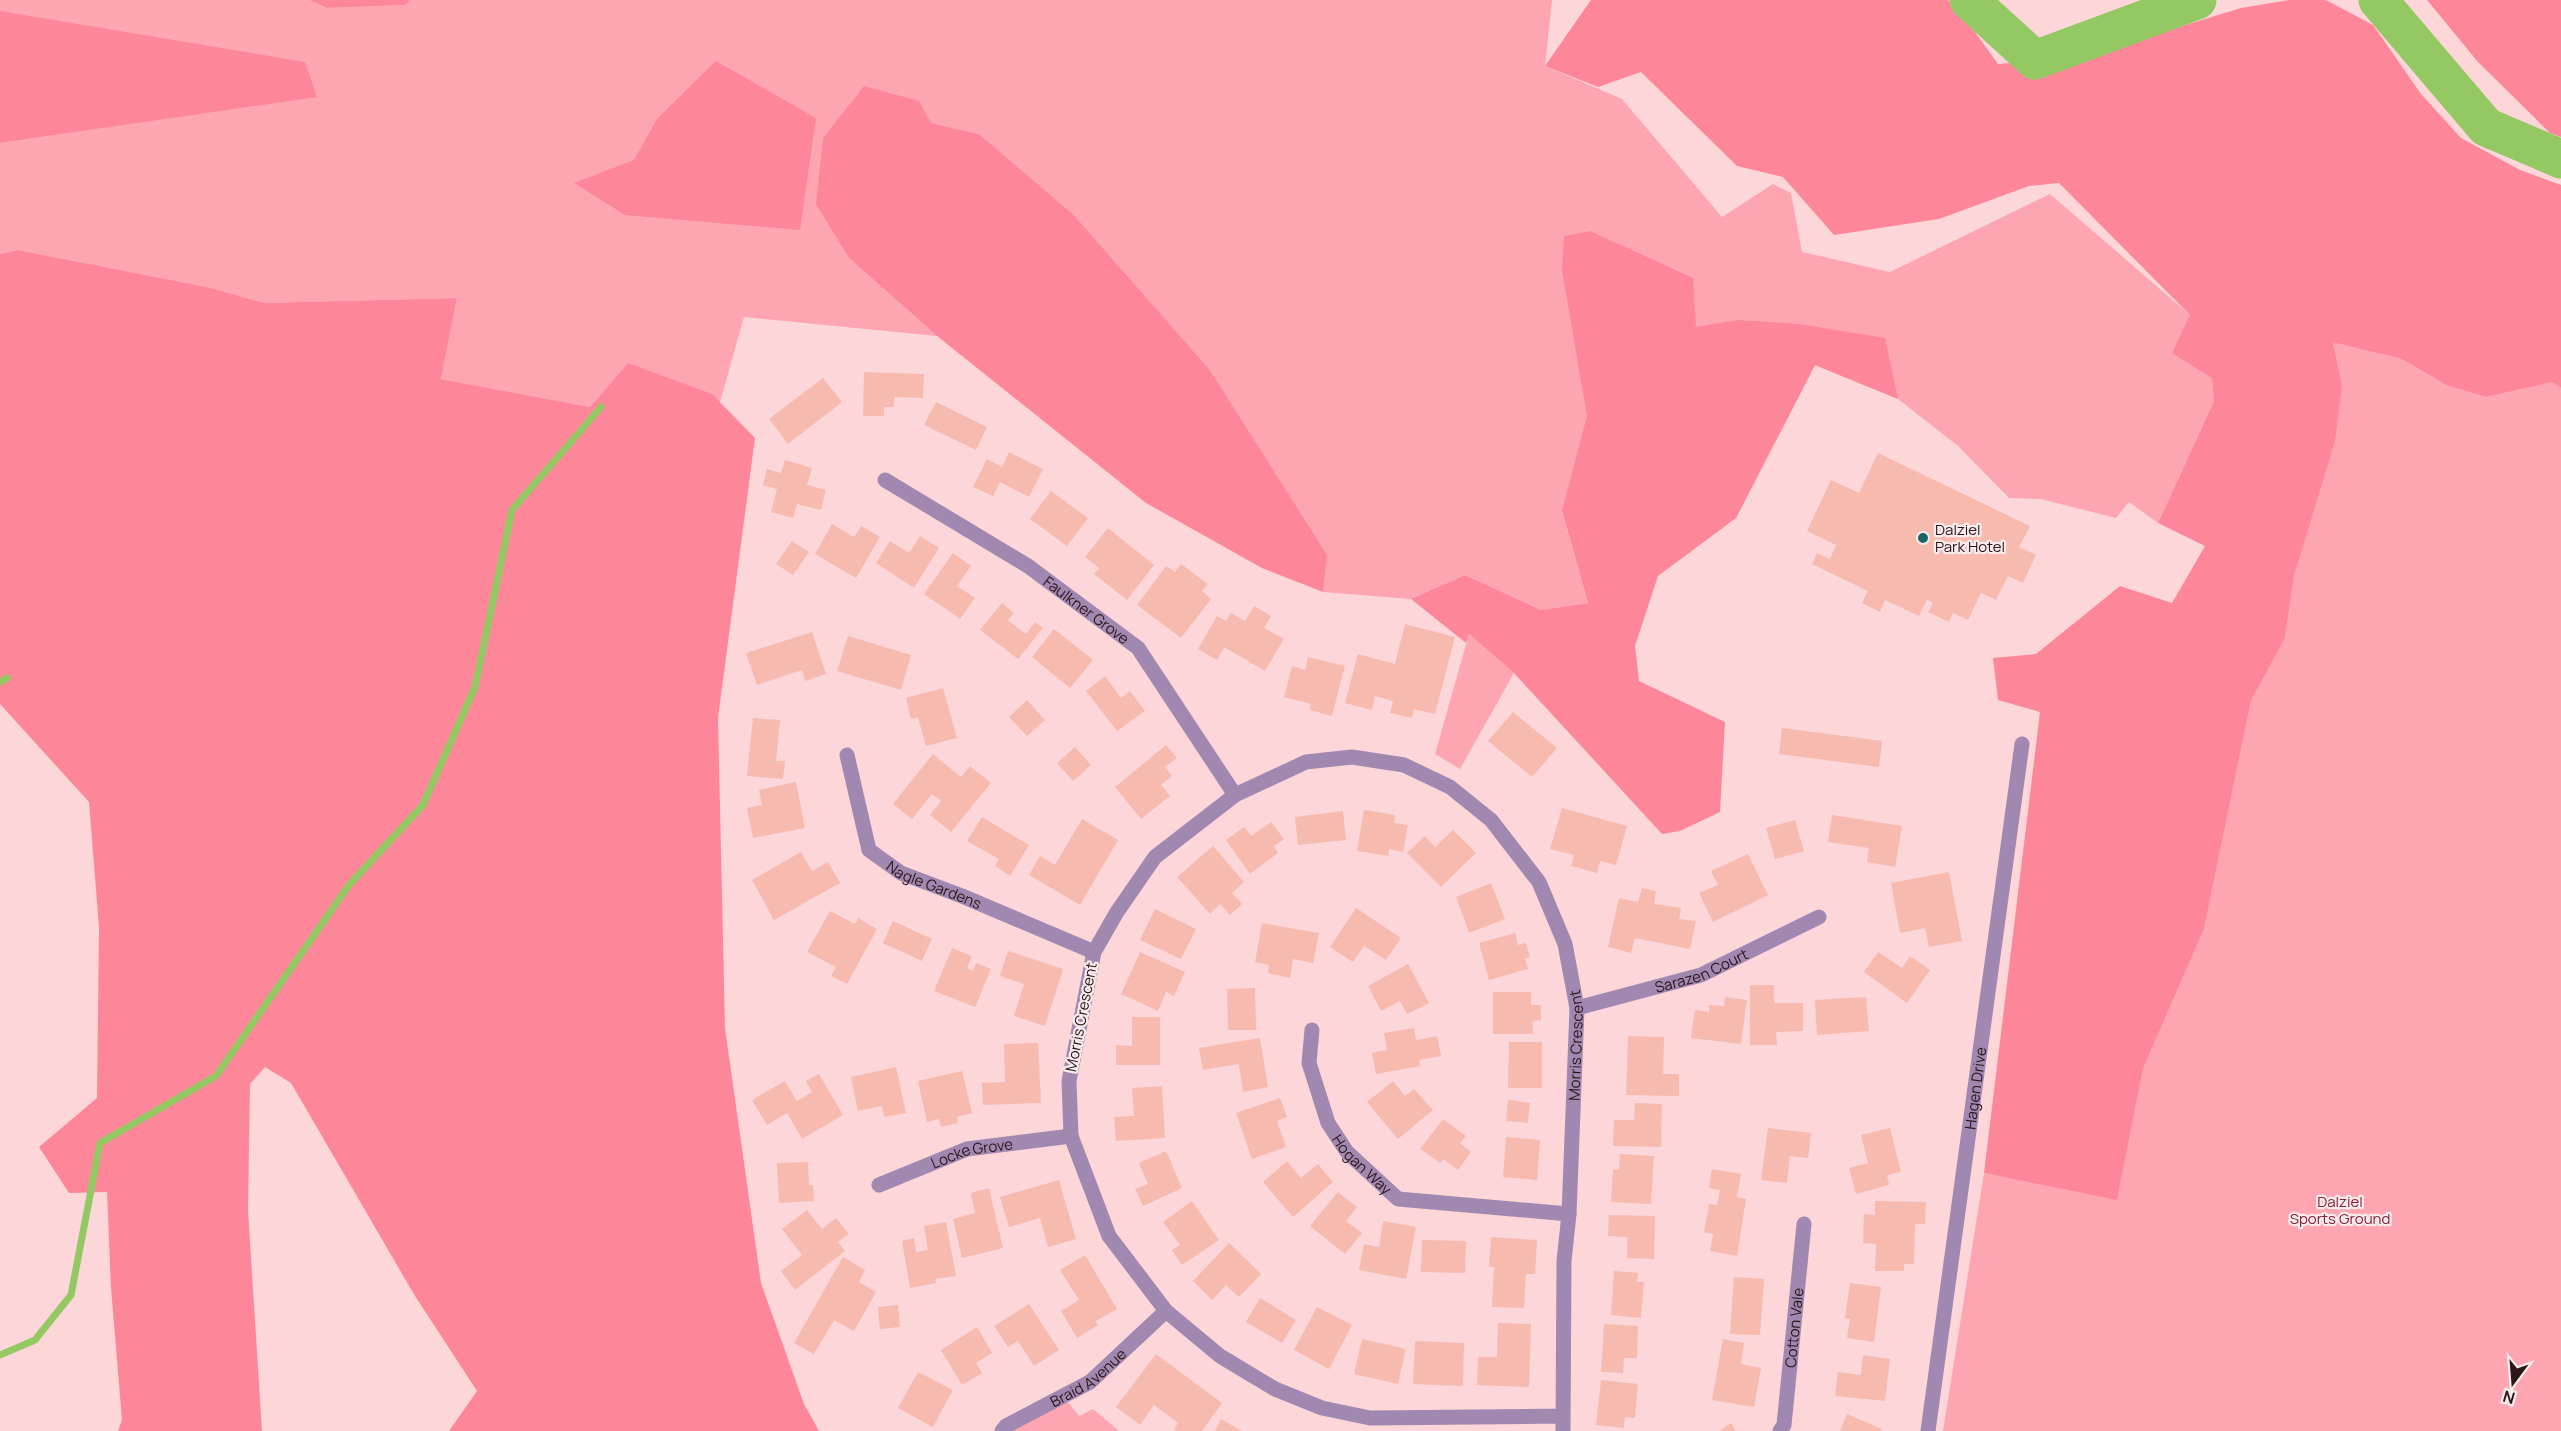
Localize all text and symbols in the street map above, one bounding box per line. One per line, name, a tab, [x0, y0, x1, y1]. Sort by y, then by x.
place label: Dalziel Park Hotel	[1935, 519, 2005, 557]
marker: Dalziel Park Hotel	[1916, 531, 1930, 545]
street label: Faulkner Grove	[1039, 571, 1134, 649]
street label: Nagle Gardens	[882, 855, 985, 914]
street label: Sarazen Court	[1652, 943, 1751, 997]
street label: Morris Crescent	[1060, 961, 1102, 1073]
street label: Morris Crescent	[1563, 988, 1588, 1101]
street label: Hagen Drive	[1959, 1045, 1991, 1131]
street label: Hogan Way	[1328, 1130, 1397, 1199]
street label: Locke Grove	[928, 1133, 1014, 1173]
park label: Dalziel Sports Ground	[2290, 1191, 2390, 1229]
street label: Cotton Vale	[1779, 1286, 1808, 1369]
street label: Braid Avenue	[1046, 1343, 1131, 1412]
north arrow	[2483, 1353, 2543, 1413]
text: N	[2500, 1385, 2517, 1410]

